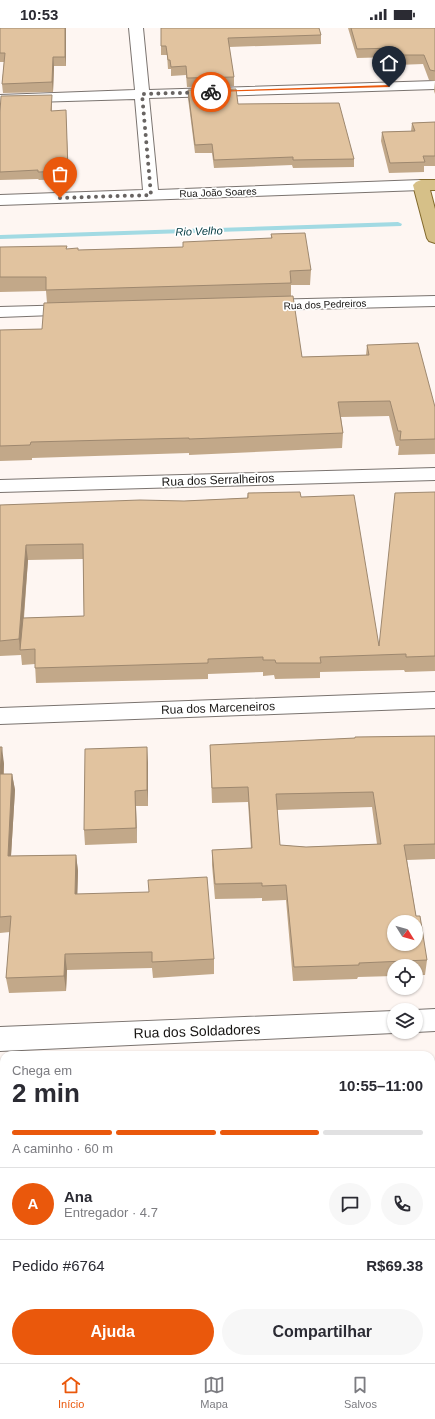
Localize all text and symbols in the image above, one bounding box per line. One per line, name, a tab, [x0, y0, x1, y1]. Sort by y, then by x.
text: 10:53	[20, 6, 58, 23]
pin	[372, 46, 406, 87]
icon: home	[378, 52, 400, 74]
courier	[191, 72, 231, 112]
icon: bike	[200, 81, 222, 103]
pin	[43, 157, 77, 198]
icon: bag	[49, 163, 71, 185]
street label: Rua João Soares	[179, 186, 257, 199]
water label: Rio Velho	[175, 224, 223, 238]
street label: Rua dos Pedreiros	[283, 298, 367, 311]
street label: Rua dos Serralheiros	[161, 471, 275, 489]
street label: Rua dos Marceneiros	[161, 699, 275, 717]
north arrow	[387, 915, 423, 951]
map controls	[387, 915, 423, 1039]
button: locate	[387, 959, 423, 995]
button: layers	[387, 1003, 423, 1039]
street label: Rua dos Soldadores	[133, 1021, 261, 1041]
text: Chega em	[12, 1063, 72, 1078]
text: 10:55–11:00	[339, 1077, 423, 1094]
text: 2 min	[12, 1078, 80, 1108]
text: A caminho · 60 m	[12, 1141, 113, 1156]
button: chat	[329, 1183, 371, 1225]
button: phone	[381, 1183, 423, 1225]
text: Ana	[64, 1188, 92, 1205]
text: A	[28, 1195, 38, 1212]
text: Entregador · 4.7	[64, 1205, 158, 1220]
text: Pedido #6764	[12, 1257, 105, 1274]
text: R$69.38	[366, 1257, 423, 1274]
button: Ajuda	[12, 1309, 214, 1355]
button: Compartilhar	[222, 1309, 423, 1355]
tab: Início	[58, 1374, 84, 1410]
tab: Mapa	[200, 1374, 228, 1410]
tab: Salvos	[344, 1374, 377, 1410]

